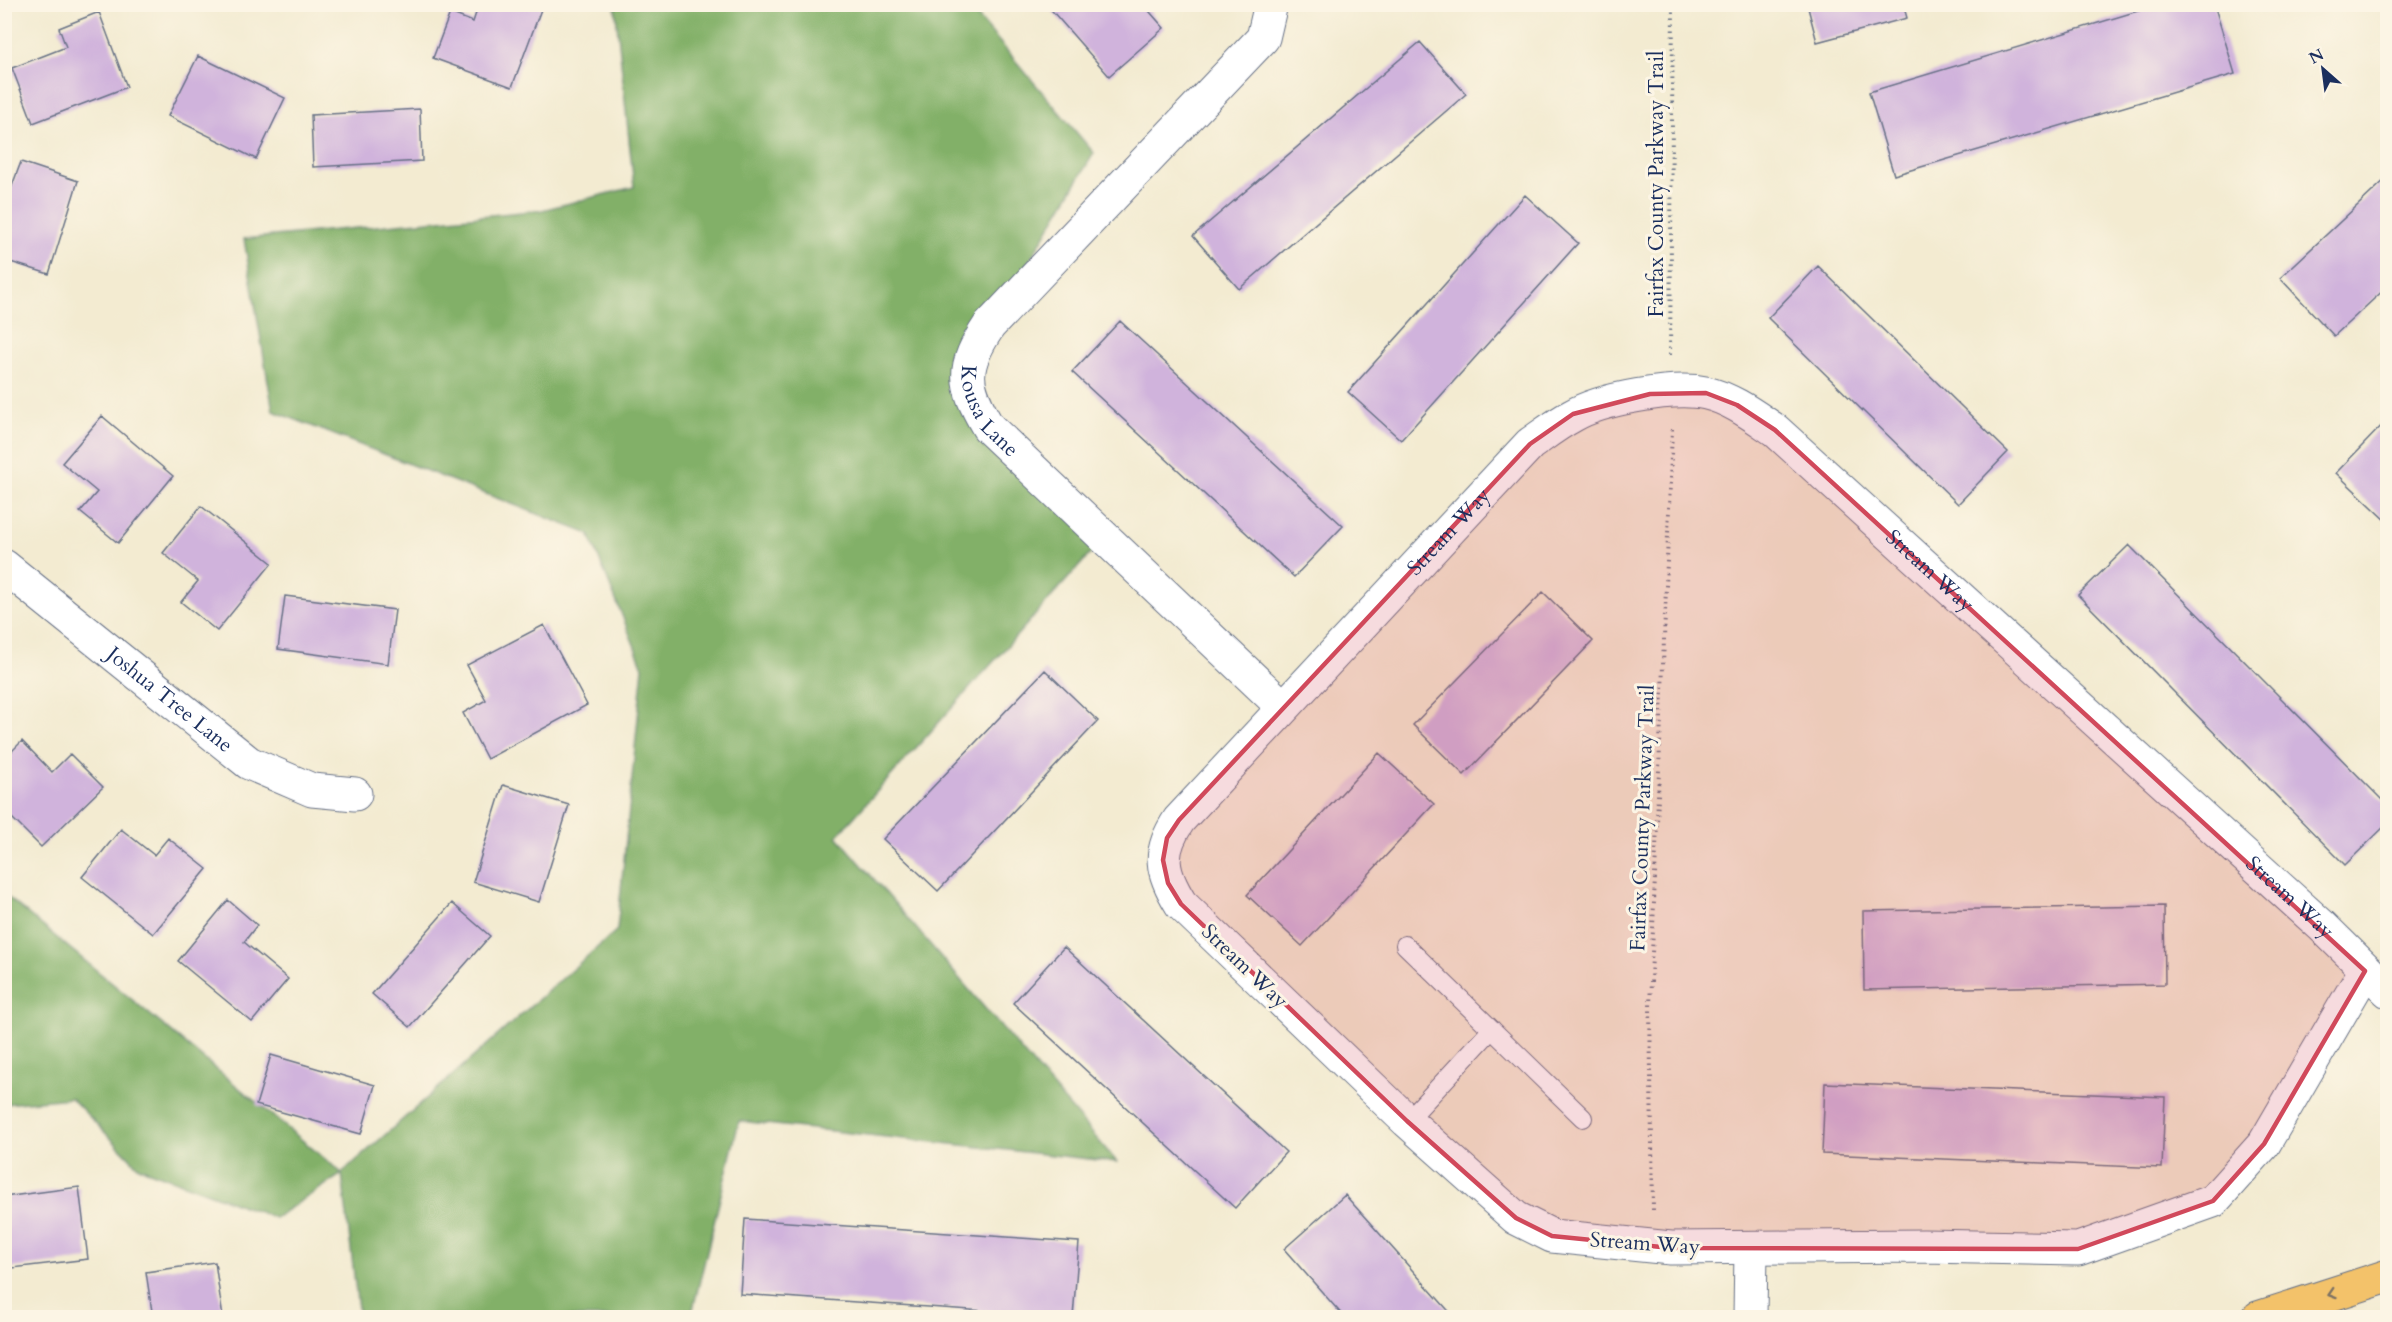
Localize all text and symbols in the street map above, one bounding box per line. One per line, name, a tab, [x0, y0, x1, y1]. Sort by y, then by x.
north arrow	[2293, 39, 2353, 99]
text: N	[2305, 44, 2328, 70]
street label: Fairfax County Parkway Trail	[1642, 51, 1671, 317]
street label: Kousa Lane	[953, 364, 1025, 464]
street label: Stream Way	[1401, 482, 1497, 582]
street label: Stream Way	[1879, 523, 1980, 619]
street label: Joshua Tree Lane	[98, 638, 239, 760]
street label: Fairfax County Parkway Trail	[1623, 684, 1662, 952]
street label: Stream Way	[2239, 850, 2340, 945]
street label: Stream Way	[1195, 918, 1294, 1015]
street label: Stream Way	[1589, 1225, 1701, 1262]
one-way arrow	[2327, 1287, 2338, 1299]

